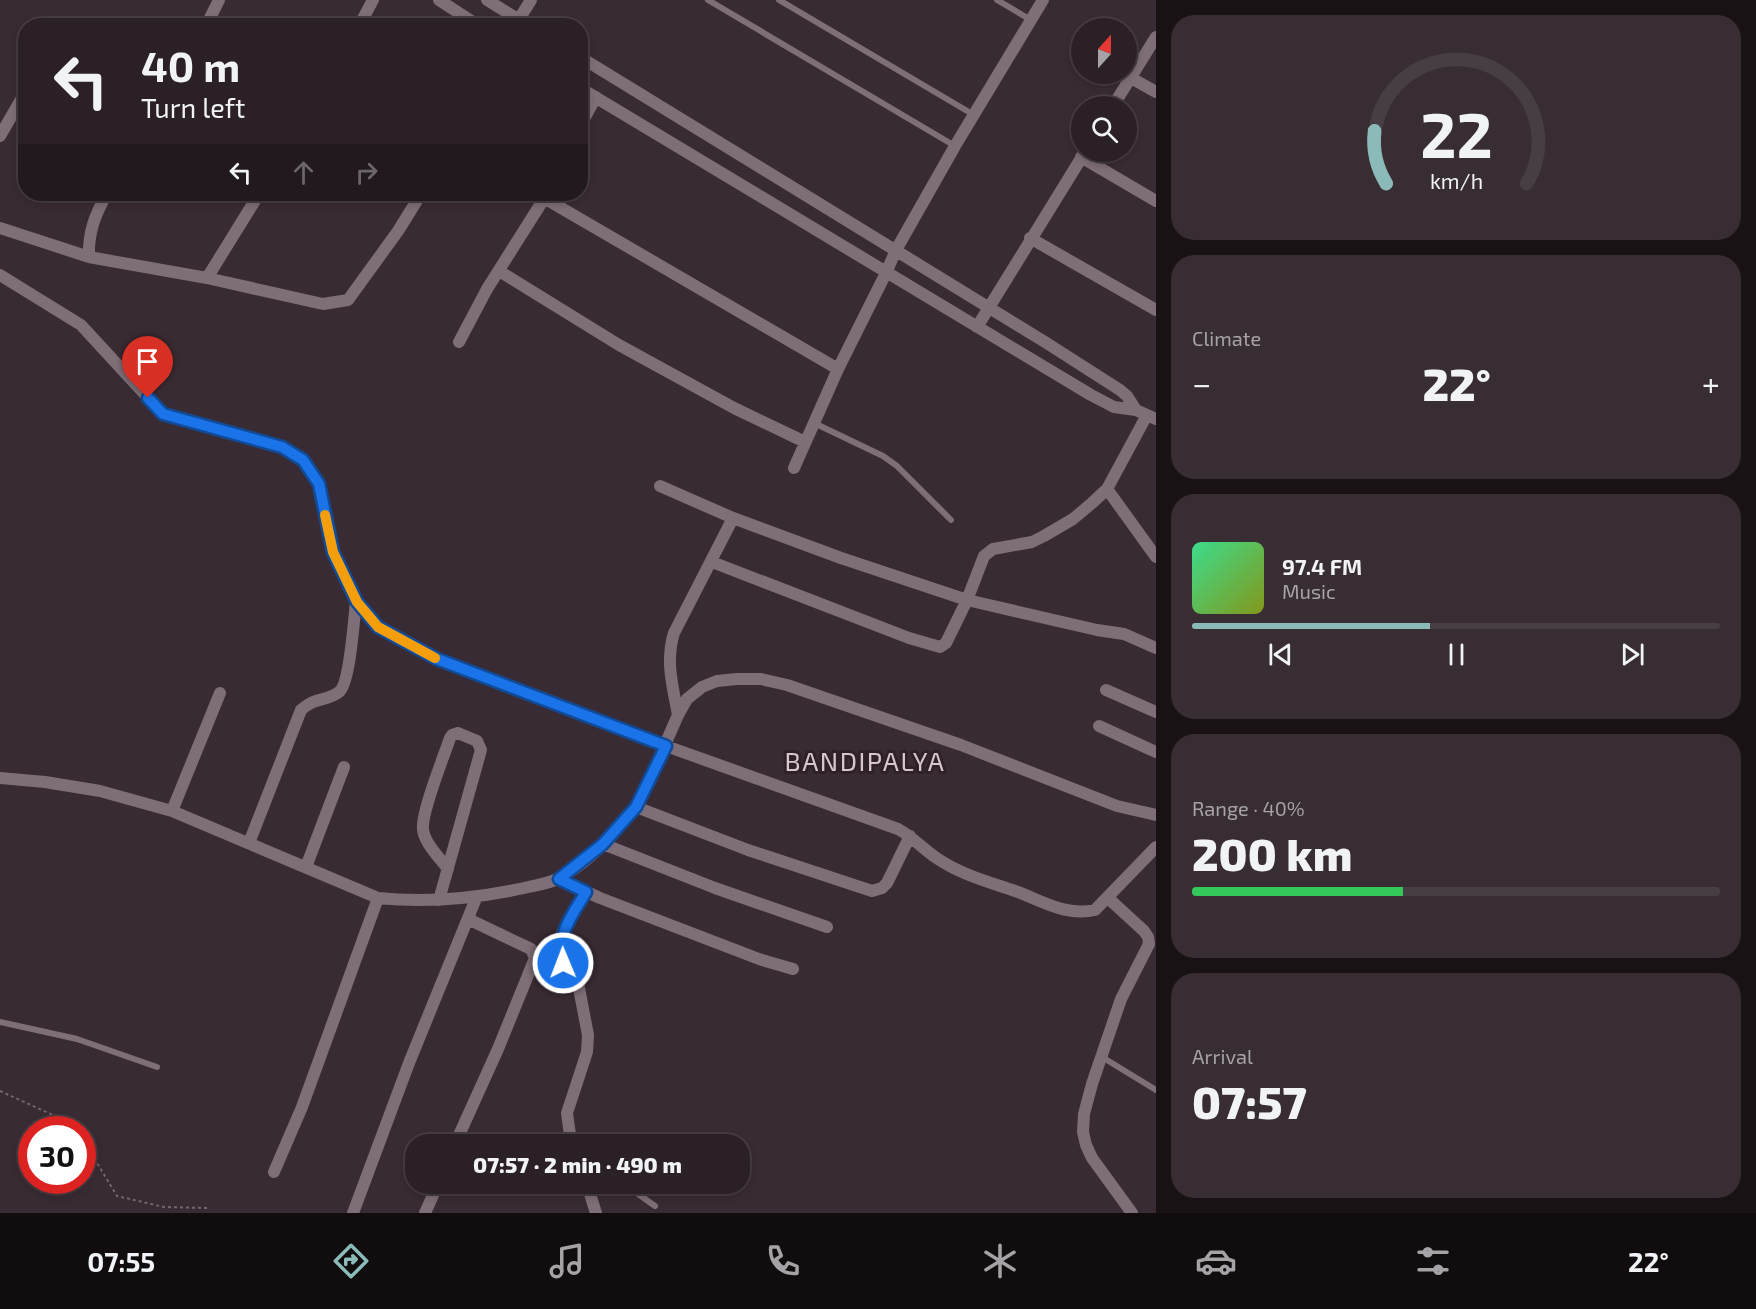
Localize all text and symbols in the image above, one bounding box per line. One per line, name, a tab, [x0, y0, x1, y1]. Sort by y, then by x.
north arrow	[1071, 18, 1137, 84]
map controls	[1071, 18, 1137, 162]
text: 40 m	[141, 40, 240, 90]
icon: left	[42, 42, 120, 120]
text: Turn left	[141, 91, 245, 123]
button: search	[1071, 96, 1137, 162]
text: 22	[1420, 96, 1492, 171]
icon: left	[224, 156, 257, 189]
icon: ahead	[287, 156, 320, 189]
icon: right	[350, 156, 383, 189]
text: km/h	[1429, 169, 1483, 194]
text: Climate	[1192, 326, 1261, 350]
pin	[122, 336, 173, 398]
icon: arrive	[131, 345, 164, 378]
text: 22°	[1422, 356, 1491, 410]
text: −	[1192, 363, 1211, 403]
text: +	[1702, 363, 1720, 403]
text: 97.4 FM	[1282, 553, 1362, 579]
text: Music	[1282, 579, 1336, 603]
icon: previous	[1264, 638, 1297, 671]
icon: pause	[1440, 638, 1473, 671]
icon: next	[1616, 638, 1649, 671]
district label: BANDIPALYA	[785, 745, 945, 776]
text: Range · 40%	[1192, 796, 1305, 820]
text: 200 km	[1192, 826, 1352, 880]
position arrow	[531, 931, 595, 995]
text: Arrival	[1192, 1044, 1253, 1068]
text: 07:57	[1192, 1074, 1307, 1128]
speed limit sign: 30	[18, 1116, 96, 1194]
text: 07:57 · 2 min · 490 m	[473, 1151, 682, 1177]
icon: directions	[330, 1240, 372, 1282]
icon: music	[546, 1240, 588, 1282]
icon: phone	[762, 1240, 804, 1282]
icon: climate	[979, 1240, 1021, 1282]
icon: car	[1195, 1240, 1237, 1282]
icon: filters	[1412, 1240, 1454, 1282]
text: 07:55	[87, 1245, 155, 1277]
text: 22°	[1628, 1245, 1669, 1277]

